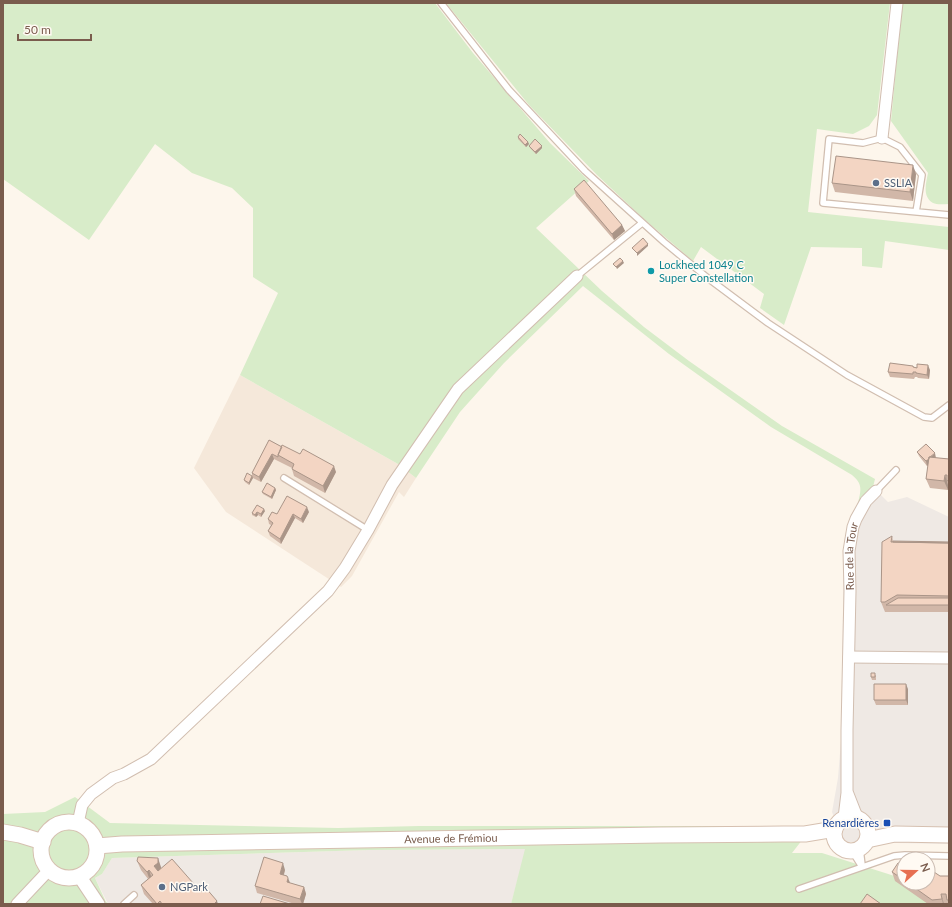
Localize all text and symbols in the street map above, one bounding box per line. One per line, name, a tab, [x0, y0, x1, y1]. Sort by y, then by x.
scale bar	[18, 16, 91, 42]
text: 50 m	[24, 22, 51, 37]
place label: SSLIA	[884, 176, 913, 189]
marker: SSLIA	[871, 178, 881, 188]
place label: Lockheed 1049 C Super Constellation	[659, 258, 753, 284]
marker: Lockheed 1049 C Super Constellation	[646, 266, 656, 276]
street label: Rue de la Tour	[842, 520, 860, 591]
place label: Renardières	[822, 816, 879, 829]
marker: Renardières	[882, 818, 892, 828]
street label: Avenue de Frémiou	[404, 831, 498, 845]
north arrow	[896, 851, 936, 891]
text: N	[918, 861, 933, 874]
place label: NGPark	[170, 880, 208, 893]
marker: NGPark	[157, 882, 167, 892]

